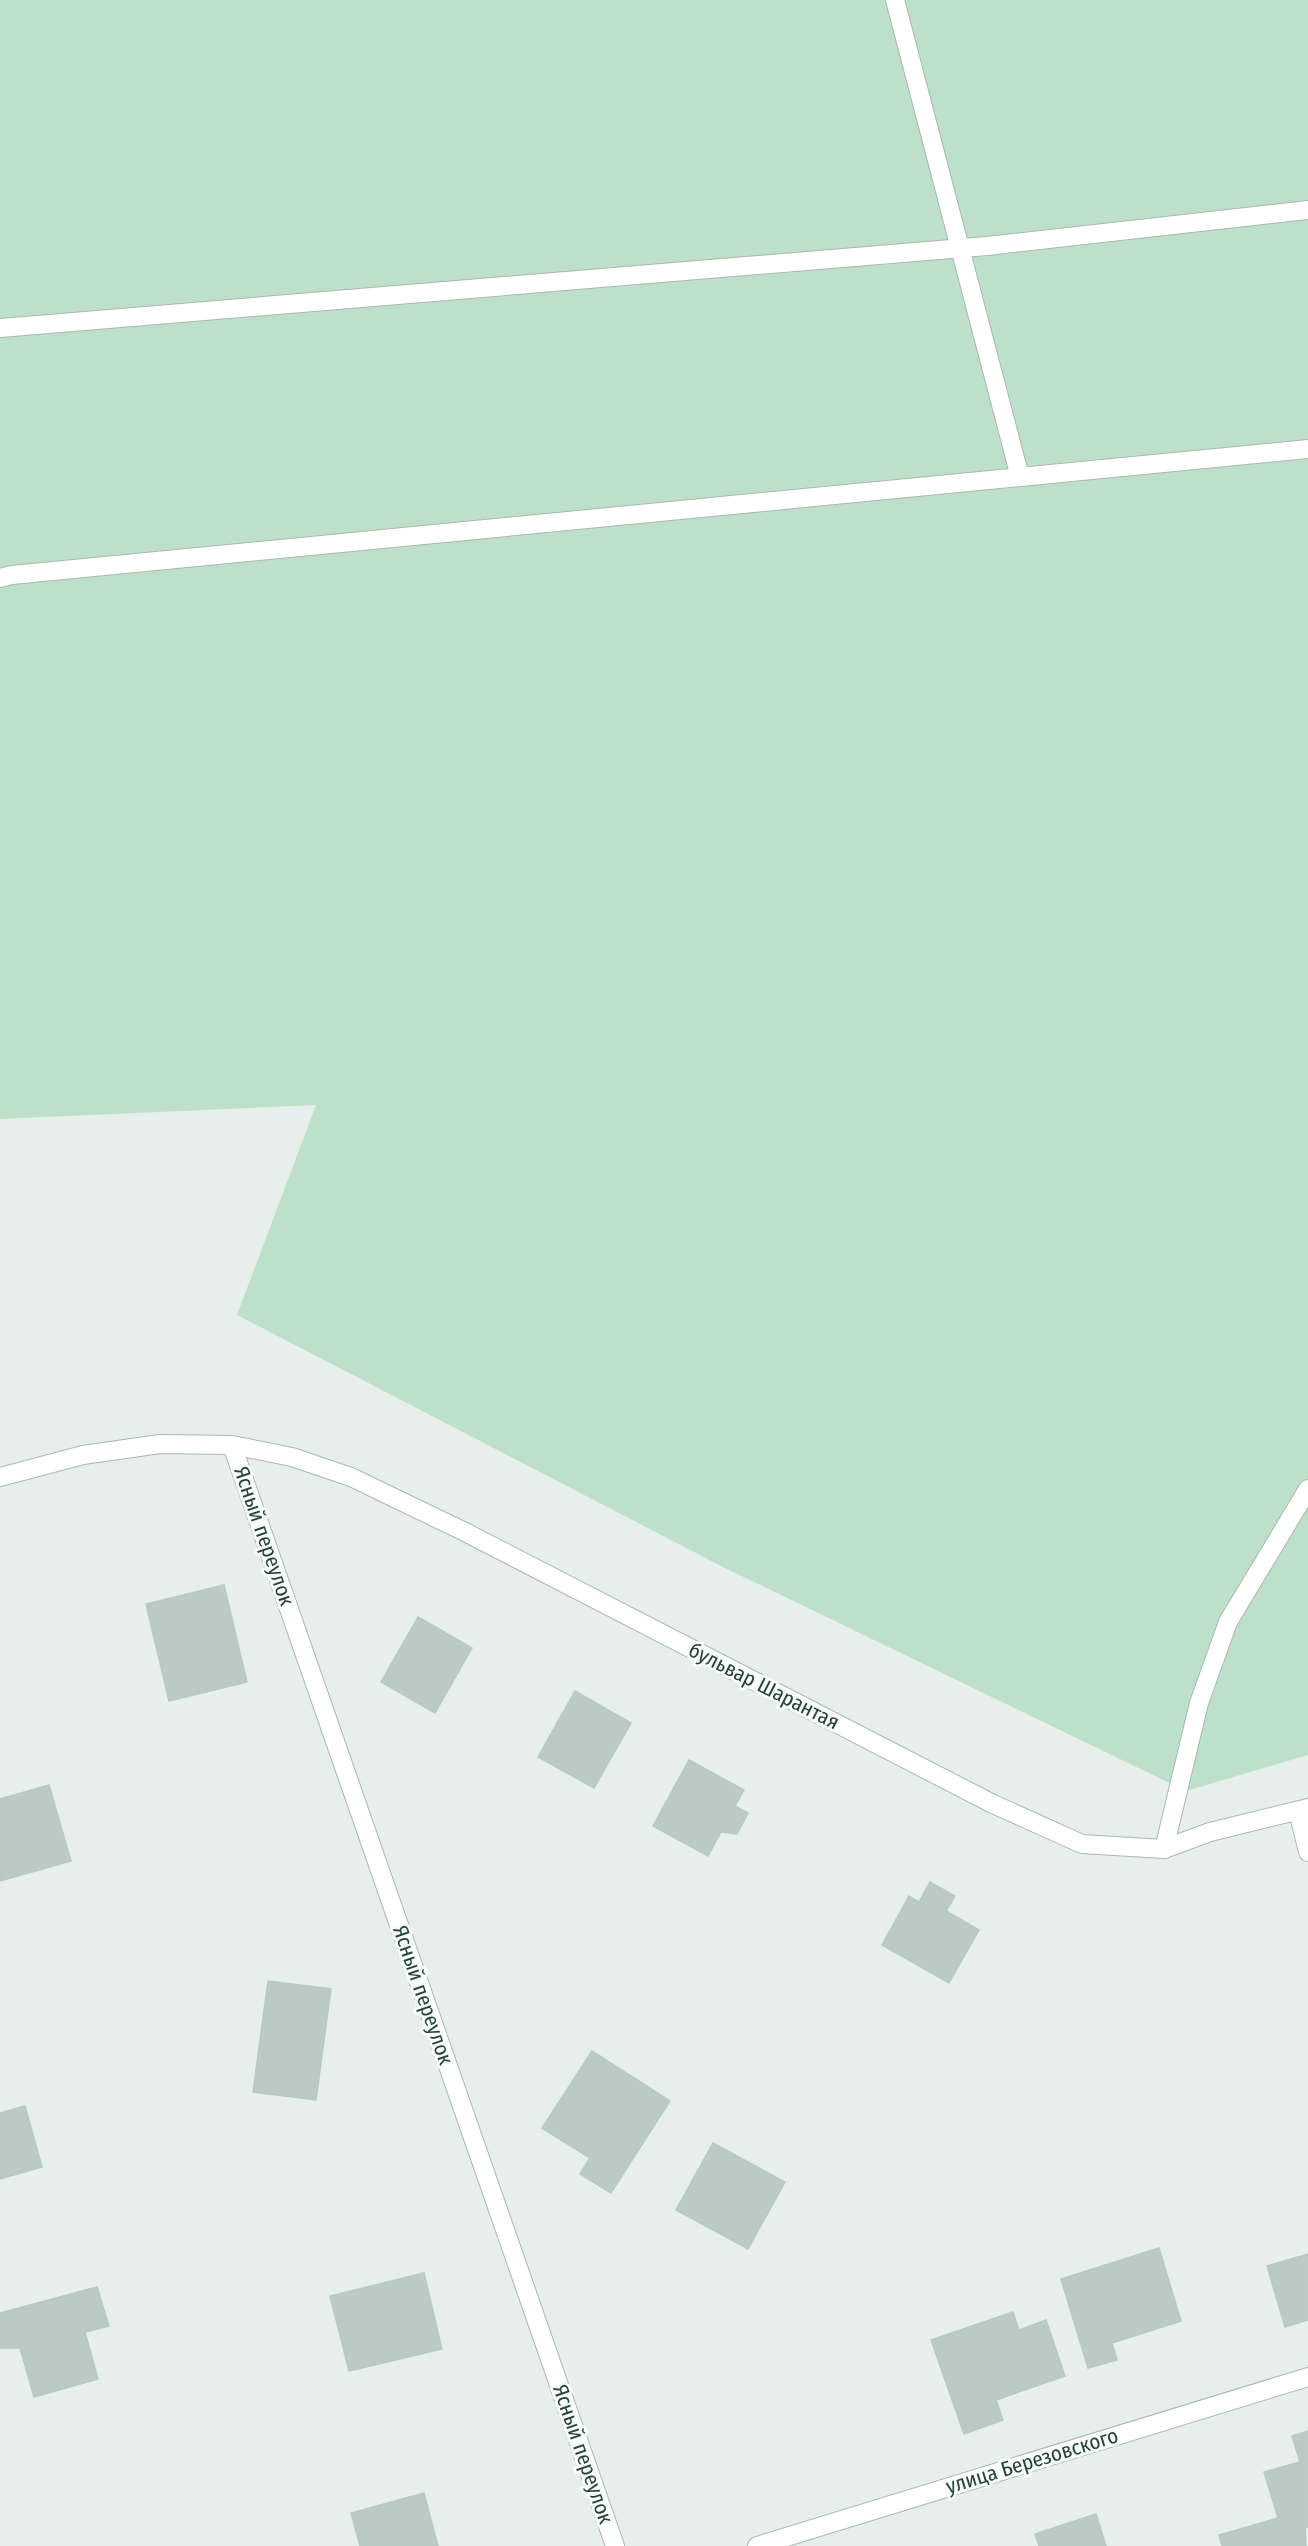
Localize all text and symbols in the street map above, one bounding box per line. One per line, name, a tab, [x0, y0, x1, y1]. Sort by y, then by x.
street label: Ясный переулок	[228, 1463, 300, 1609]
street label: бульвар Шарантая	[684, 1637, 844, 1735]
street label: Ясный переулок	[387, 1922, 459, 2068]
street label: Ясный переулок	[547, 2381, 619, 2527]
street label: улица Березовского	[943, 2422, 1121, 2500]

